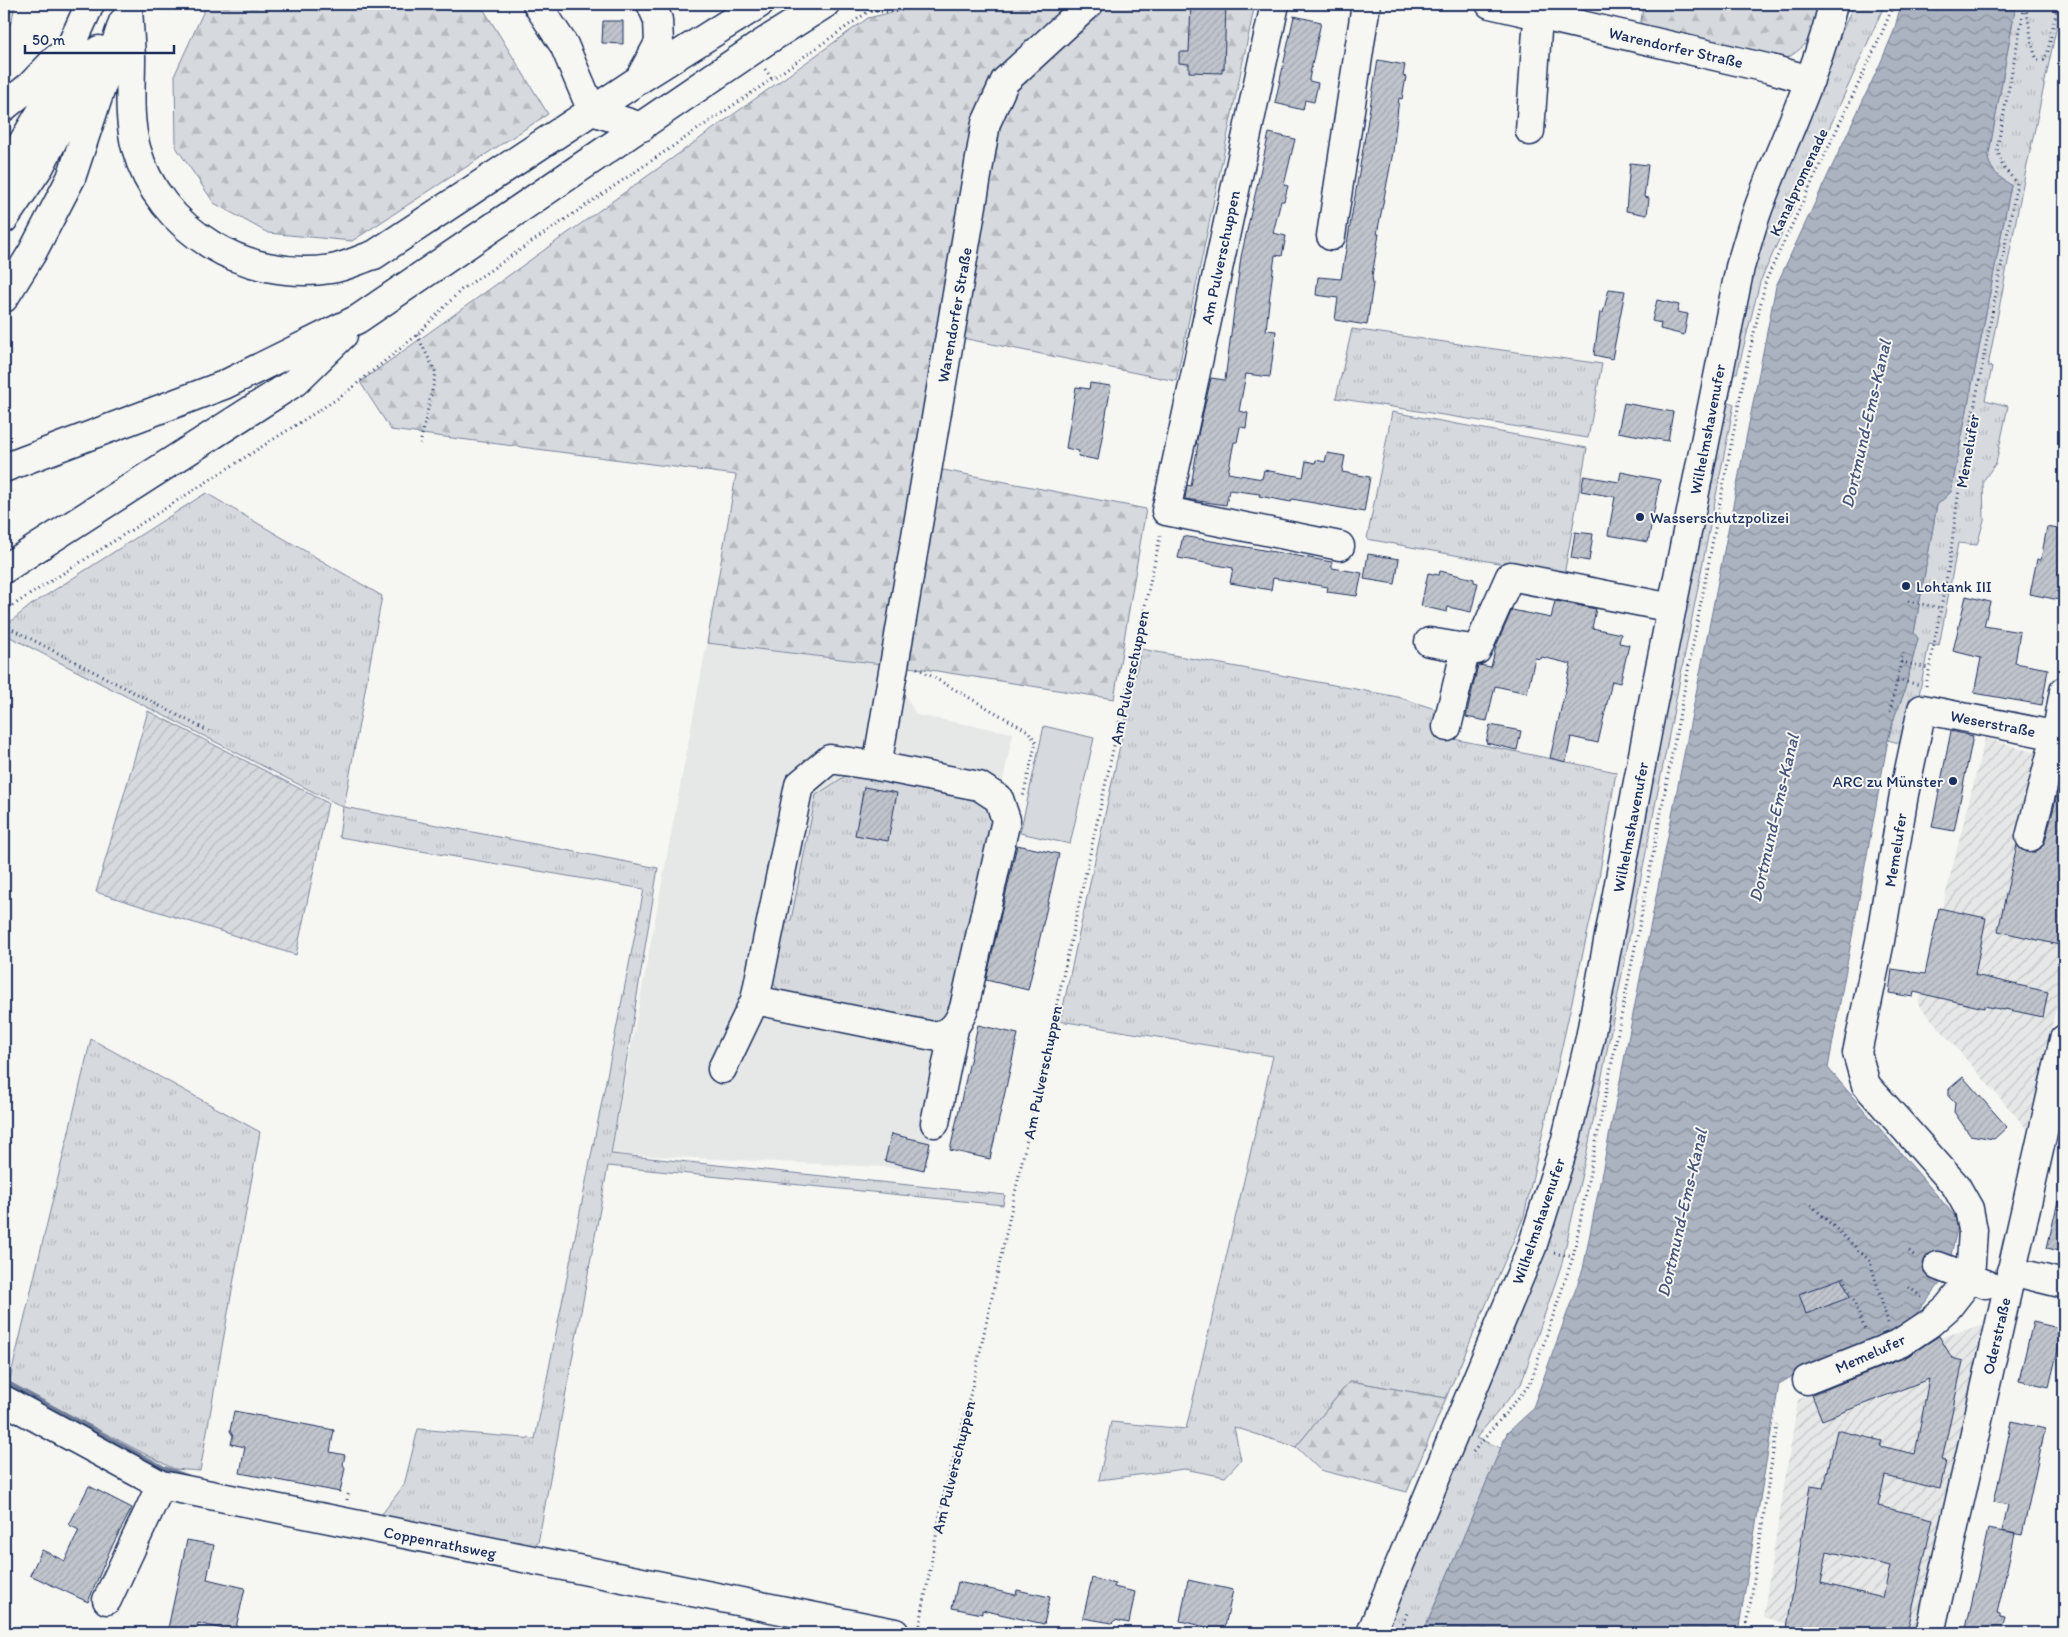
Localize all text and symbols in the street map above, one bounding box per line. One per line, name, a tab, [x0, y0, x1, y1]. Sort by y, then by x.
scale bar	[25, 22, 174, 54]
street label: Warendorfer Straße	[1607, 23, 1745, 72]
text: 50 m	[32, 31, 65, 49]
street label: Kanalpromenade	[1765, 125, 1832, 239]
street label: Am Pulverschuppen	[1197, 188, 1244, 326]
street label: Warendorfer Straße	[933, 246, 976, 384]
water label: Dortmund-Ems-Kanal	[1836, 336, 1896, 510]
street label: Wilhelmshavenufer	[1686, 362, 1730, 496]
street label: Memelufer	[1952, 412, 1983, 490]
place label: Wasserschutzpolizei	[1650, 508, 1789, 527]
marker: Wasserschutzpolizei	[1634, 511, 1646, 523]
place label: Lohtank III	[1916, 577, 1992, 596]
marker: Lohtank III	[1900, 580, 1912, 592]
street label: Am Pulverschuppen	[1106, 608, 1153, 746]
street label: Weserstraße	[1949, 706, 2037, 741]
water label: Dortmund-Ems-Kanal	[1744, 730, 1804, 904]
street label: Wilhelmshavenufer	[1609, 760, 1653, 894]
place label: ARC zu Münster	[1833, 772, 1943, 791]
marker: ARC zu Münster	[1947, 775, 1959, 787]
street label: Memelufer	[1880, 811, 1911, 888]
street label: Am Pulverschuppen	[1019, 1003, 1066, 1141]
water label: Dortmund-Ems-Kanal	[1652, 1125, 1712, 1299]
street label: Wilhelmshavenufer	[1508, 1155, 1569, 1287]
street label: Oderstraße	[1978, 1295, 2015, 1377]
street label: Memelufer	[1832, 1329, 1909, 1377]
street label: Am Pulverschuppen	[928, 1399, 979, 1536]
street label: Coppenrathsweg	[382, 1522, 499, 1563]

